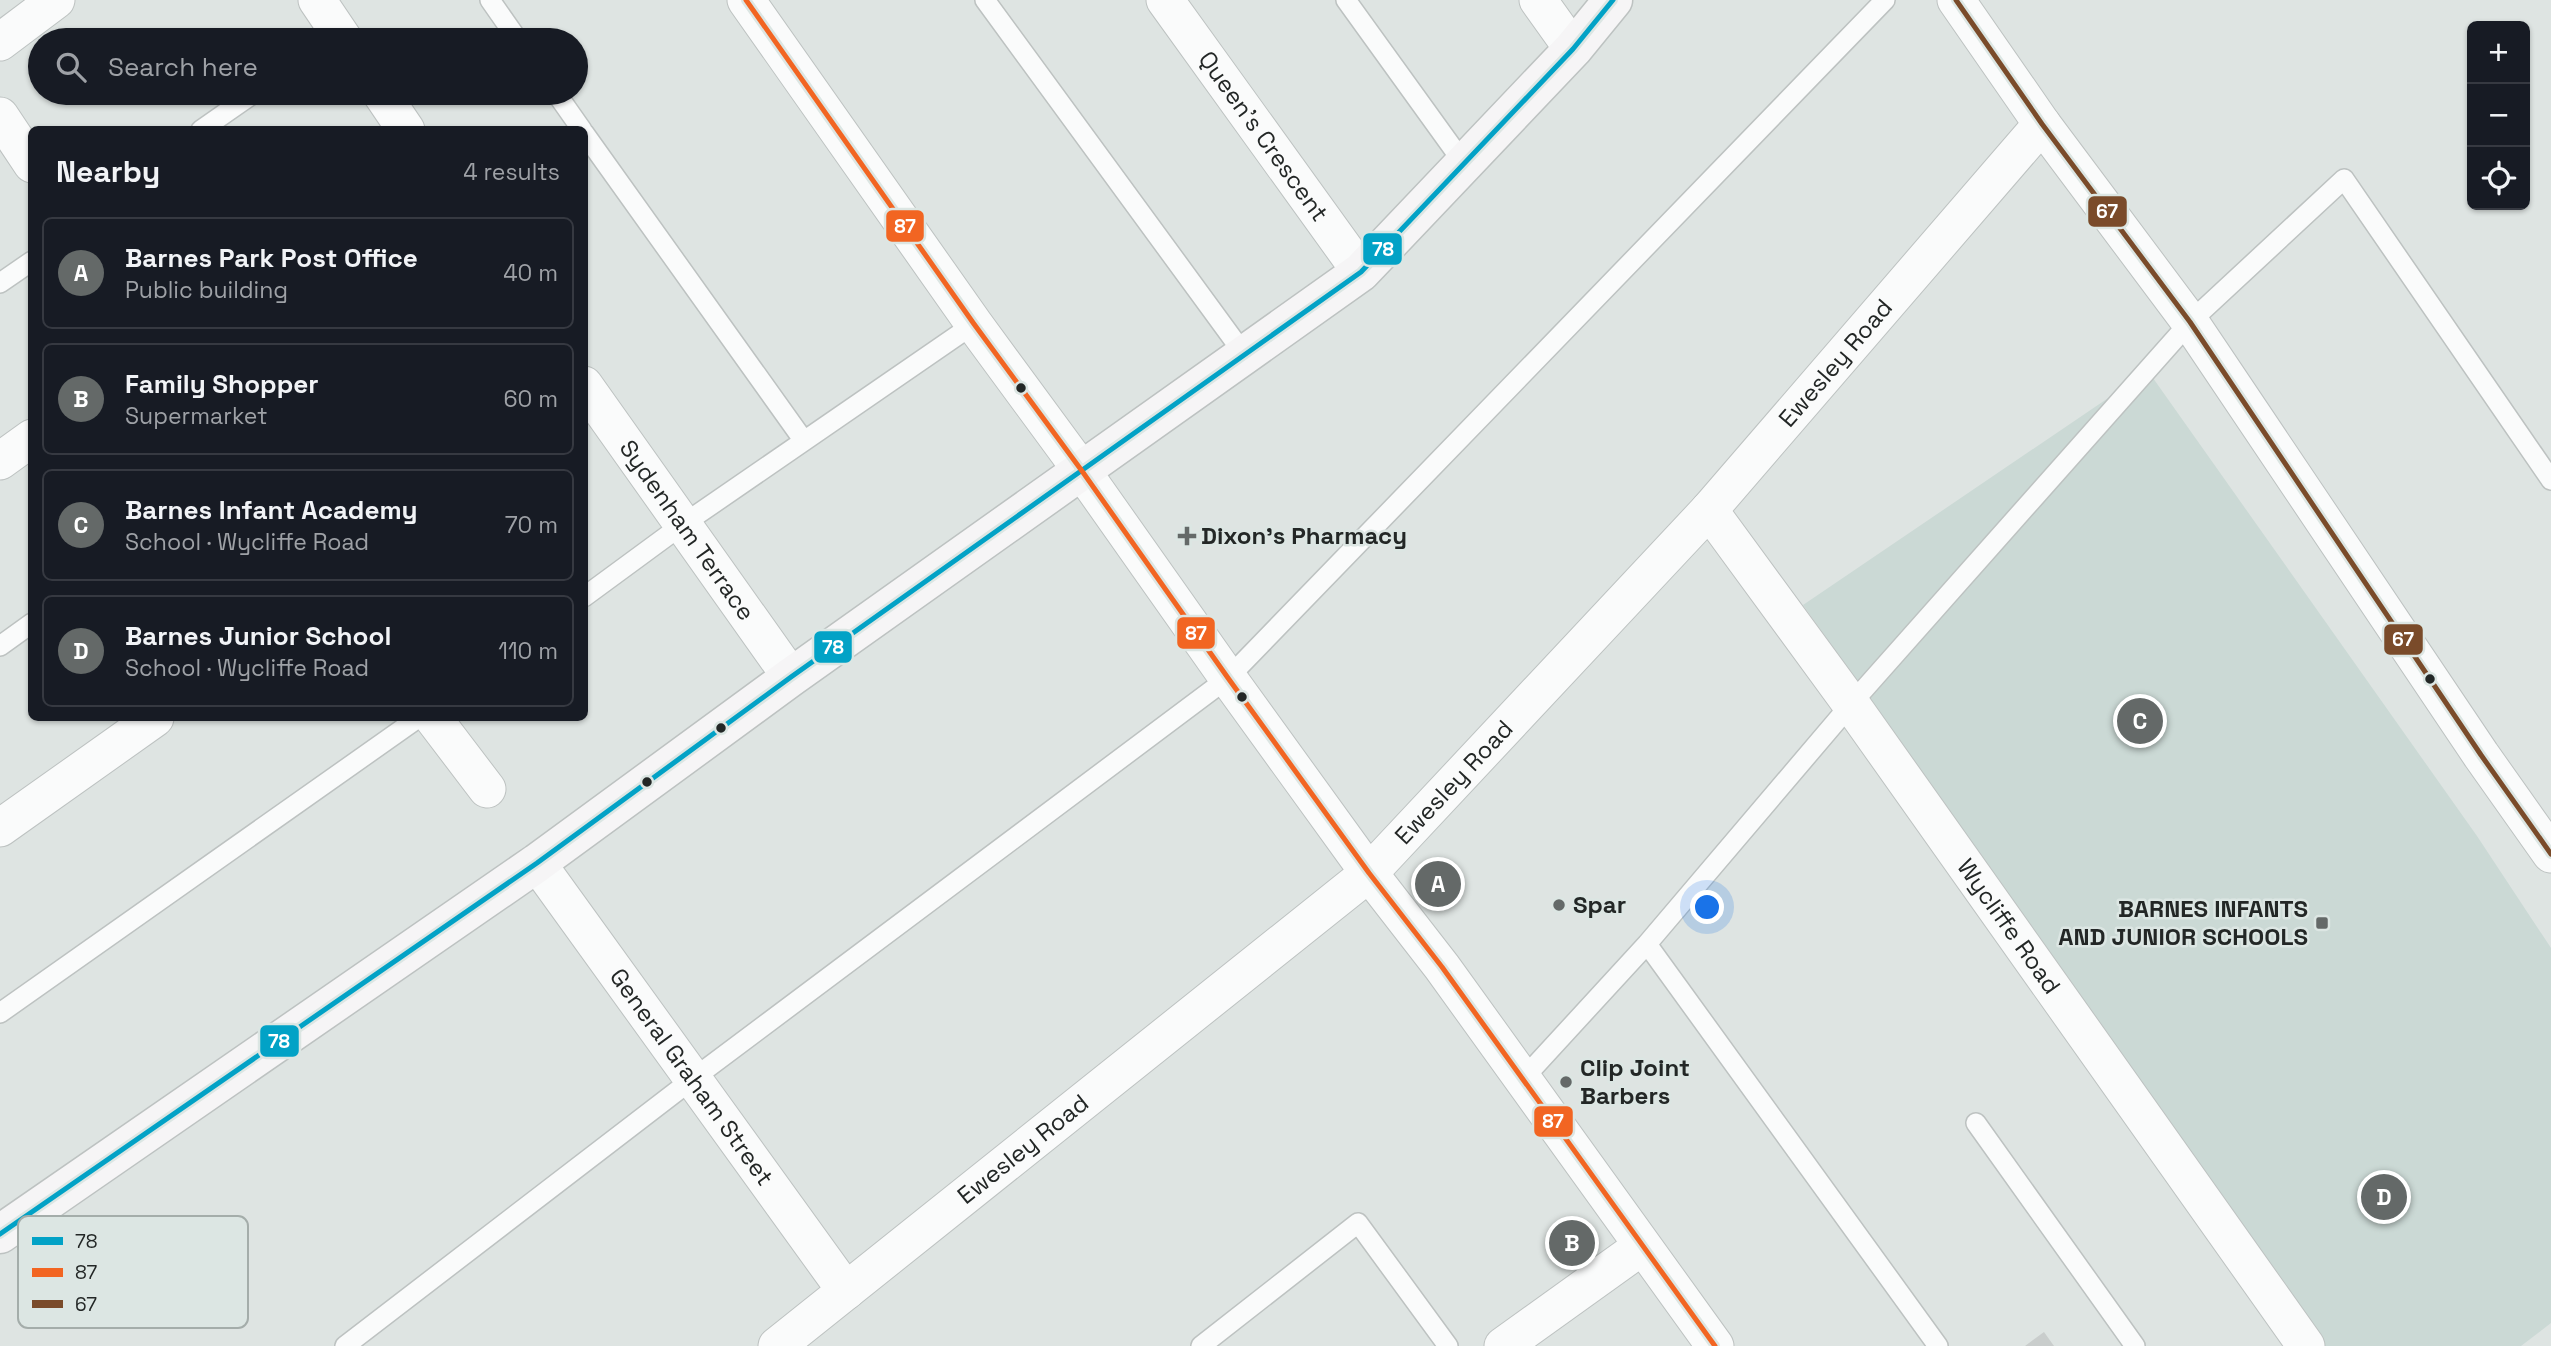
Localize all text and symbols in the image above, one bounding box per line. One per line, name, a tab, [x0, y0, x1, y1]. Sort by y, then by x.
map controls	[2467, 21, 2530, 210]
button: +	[2467, 21, 2530, 84]
search box	[28, 28, 588, 105]
street label: Queen's Crescent	[1192, 45, 1336, 227]
icon: search	[52, 48, 90, 86]
text: Search here	[108, 50, 258, 84]
button: −	[2467, 84, 2530, 147]
button: locate	[2467, 147, 2530, 210]
text: Nearby	[56, 152, 160, 191]
text: 4 results	[463, 157, 560, 187]
line badge: 67	[2087, 195, 2128, 228]
text: 67	[2096, 199, 2118, 224]
line badge: 87	[885, 209, 925, 243]
text: 87	[894, 214, 916, 239]
line badge: 78	[1362, 232, 1403, 266]
text: 78	[1372, 237, 1394, 262]
text: Barnes Park Post Office	[125, 241, 418, 275]
text: A	[74, 258, 88, 288]
text: 40 m	[503, 258, 558, 288]
text: Public building	[125, 275, 288, 305]
street label: Ewesley Road	[1771, 292, 1899, 433]
text: Family Shopper	[125, 367, 319, 401]
unlabelled marker	[1014, 381, 1028, 395]
text: B	[73, 384, 89, 414]
text: 60 m	[503, 384, 558, 414]
text: Supermarket	[125, 401, 267, 431]
street label: Sydenham Terrace	[613, 434, 762, 626]
text: Barnes Infant Academy	[125, 493, 417, 527]
text: C	[74, 510, 88, 540]
text: 70 m	[505, 510, 558, 540]
place label: Dixon’s Pharmacy	[1201, 520, 1407, 551]
text: School · Wycliffe Road	[125, 527, 369, 557]
marker: Dixon’s Pharmacy	[1179, 528, 1195, 544]
line badge: 87	[1176, 616, 1216, 650]
text: Barnes Junior School	[125, 619, 391, 653]
text: 87	[1185, 621, 1207, 646]
line badge: 67	[2383, 623, 2424, 656]
text: 67	[2392, 627, 2414, 652]
line badge: 78	[813, 630, 853, 664]
text: 78	[822, 635, 844, 660]
text: D	[73, 636, 89, 666]
text: 110 m	[498, 636, 558, 666]
text: School · Wycliffe Road	[125, 653, 369, 683]
unlabelled marker	[2423, 672, 2437, 686]
unlabelled marker	[1235, 690, 1249, 704]
pin: C	[2117, 695, 2163, 747]
street label: Ewesley Road	[1388, 713, 1519, 851]
unlabelled marker	[714, 721, 728, 735]
unlabelled marker	[640, 775, 654, 789]
street label: Wycliffe Road	[1950, 852, 2068, 1000]
pin: A	[1415, 858, 1461, 910]
place label: Spar	[1573, 889, 1626, 920]
your location	[1690, 890, 1724, 924]
place label: BARNES INFANTS AND JUNIOR SCHOOLS	[2058, 893, 2308, 952]
marker: Spar	[1551, 897, 1567, 913]
marker: BARNES INFANTS AND JUNIOR SCHOOLS	[2314, 915, 2330, 931]
street label: General Graham Street	[603, 962, 781, 1191]
line badge: 78	[259, 1024, 300, 1058]
text: 78	[268, 1029, 290, 1054]
place label: Clip Joint Barbers	[1580, 1052, 1690, 1111]
marker: Clip Joint Barbers	[1558, 1074, 1574, 1090]
street label: Ewesley Road	[951, 1087, 1095, 1211]
line badge: 87	[1533, 1105, 1574, 1138]
text: 87	[1542, 1109, 1564, 1134]
pin: D	[2361, 1171, 2407, 1223]
legend	[18, 1216, 248, 1328]
pin: B	[1549, 1217, 1595, 1269]
text: 78	[75, 1229, 98, 1254]
text: 87	[75, 1260, 98, 1285]
text: 67	[75, 1292, 97, 1317]

